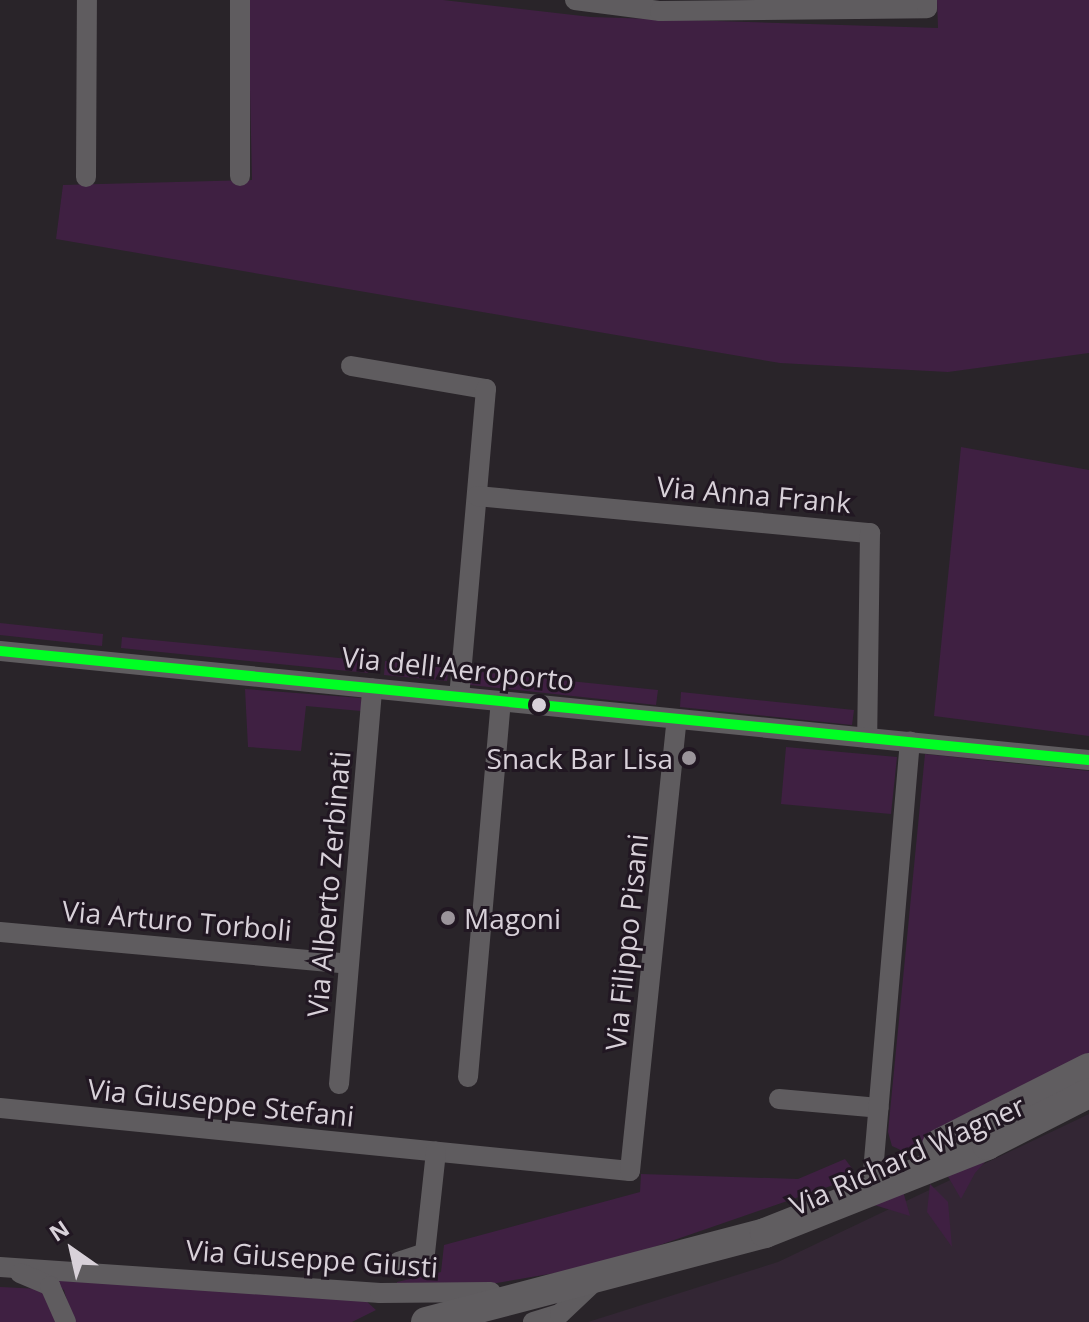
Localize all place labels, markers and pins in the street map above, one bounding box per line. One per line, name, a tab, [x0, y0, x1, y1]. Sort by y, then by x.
unlabelled marker	[531, 697, 547, 713]
place label: Snack Bar Lisa	[487, 741, 673, 775]
marker: Snack Bar Lisa	[680, 749, 698, 767]
place label: Magoni	[464, 901, 561, 935]
marker: Magoni	[439, 909, 457, 927]

